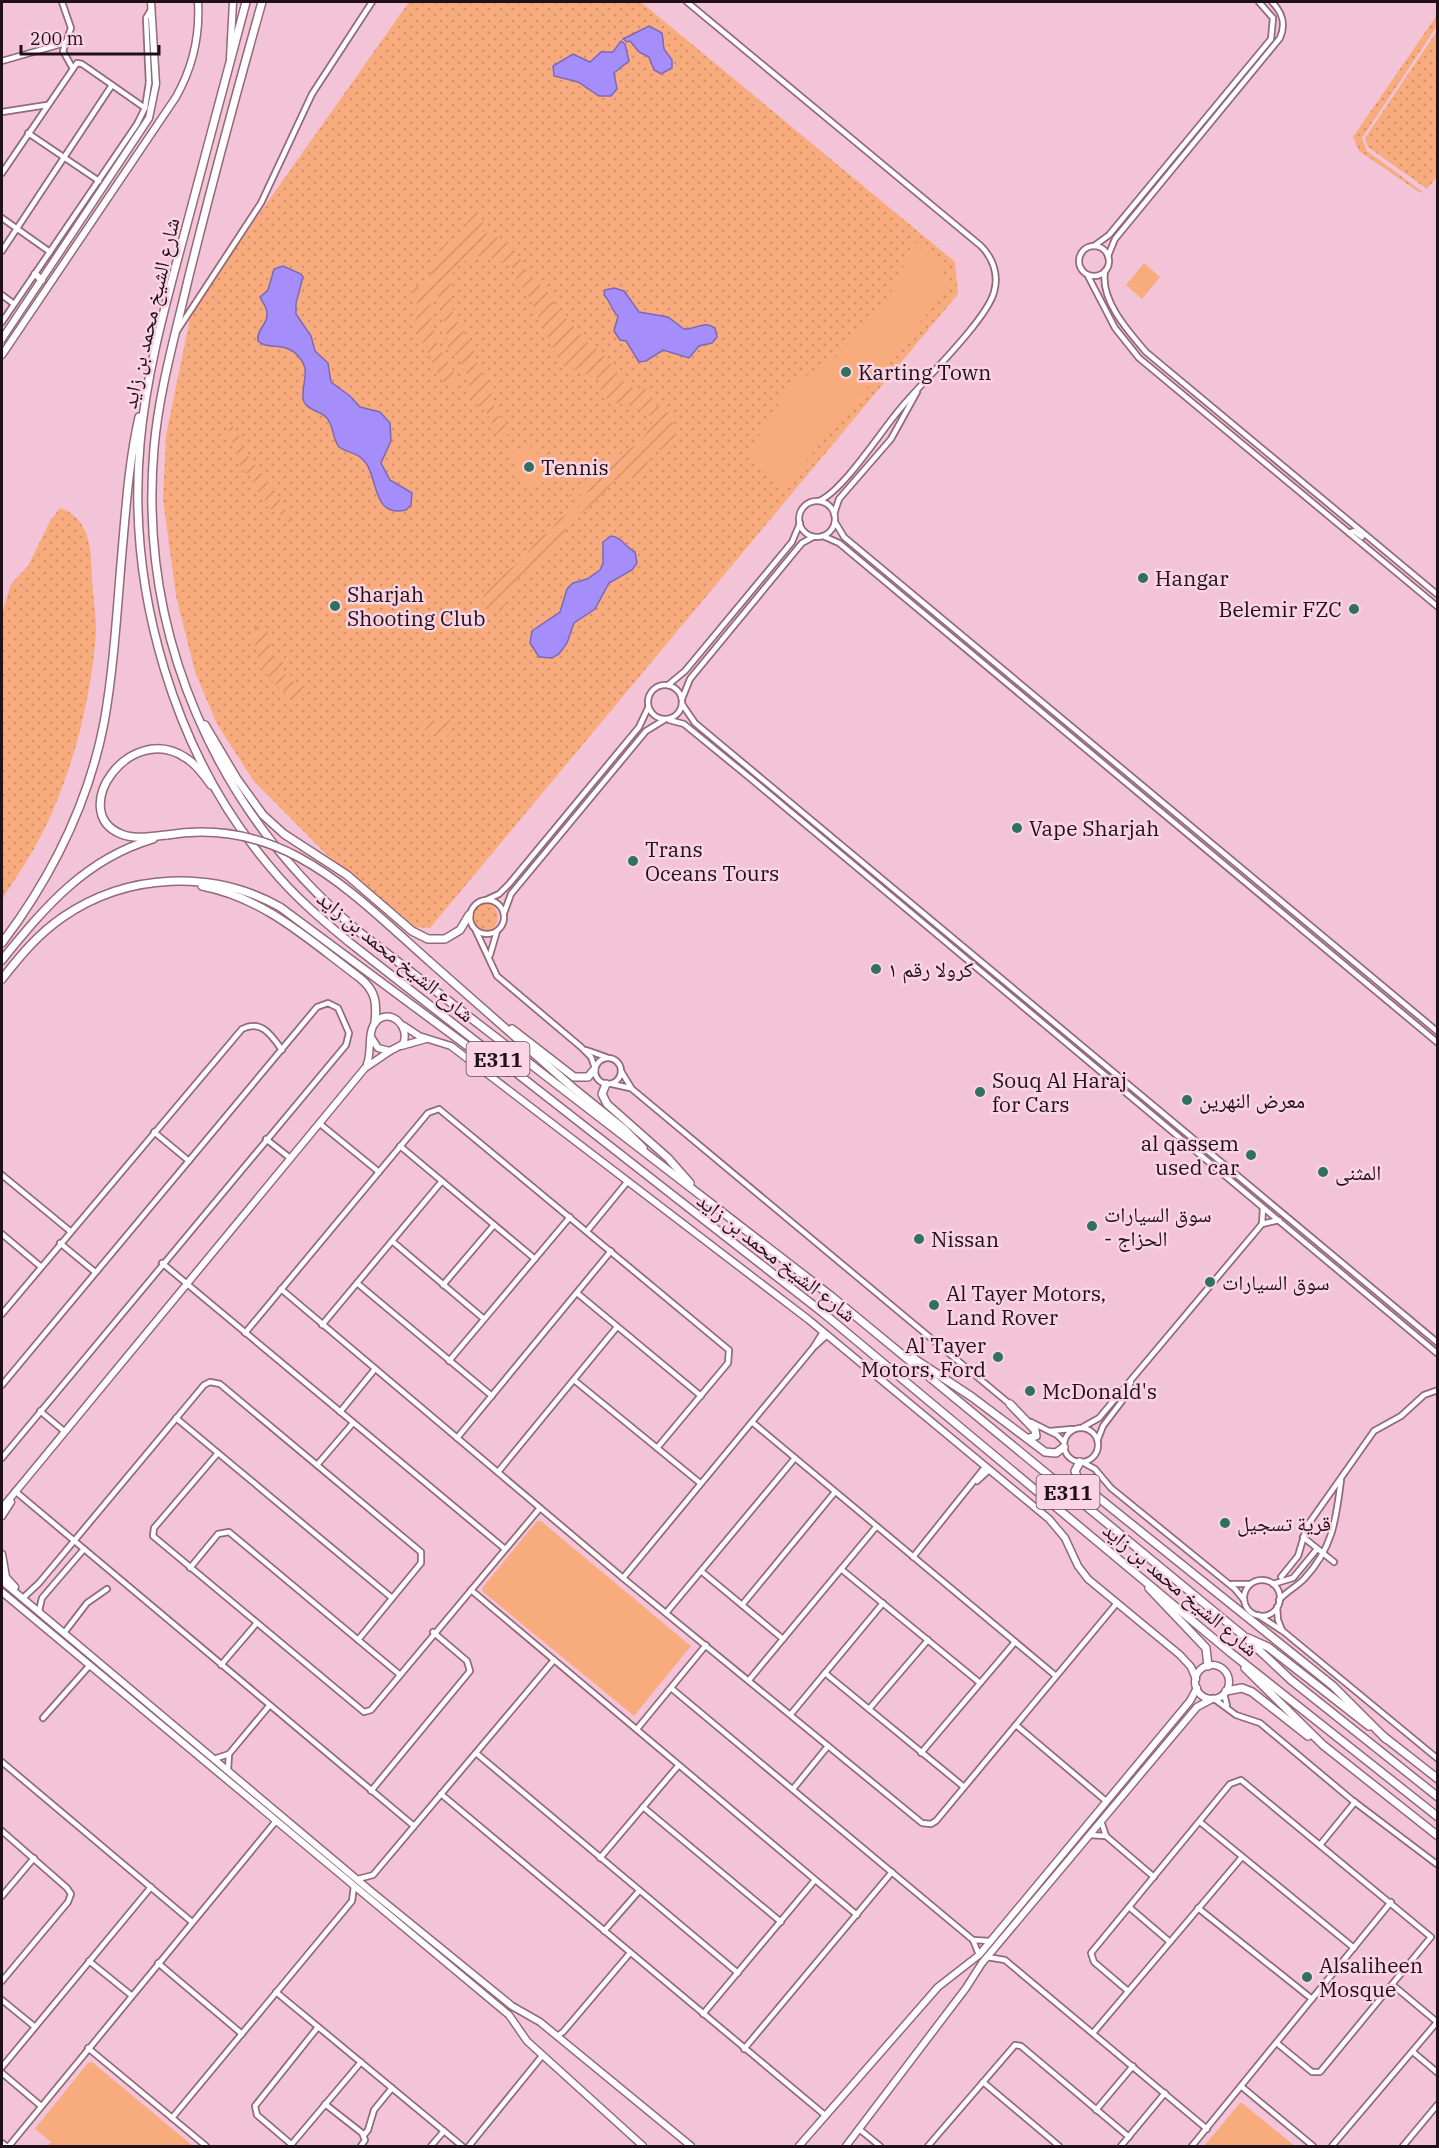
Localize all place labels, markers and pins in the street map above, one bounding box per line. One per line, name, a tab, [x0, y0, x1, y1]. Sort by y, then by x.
place label: Karting Town	[858, 358, 991, 386]
marker: Karting Town	[839, 365, 853, 379]
place label: Tennis	[541, 453, 609, 481]
marker: Tennis	[522, 460, 536, 474]
place label: Hangar	[1155, 564, 1229, 592]
marker: Hangar	[1136, 571, 1150, 585]
place label: Sharjah Shooting Club	[347, 580, 486, 632]
place label: Belemir FZC	[1218, 595, 1342, 623]
marker: Sharjah Shooting Club	[328, 599, 342, 613]
marker: Belemir FZC	[1347, 602, 1361, 616]
place label: Vape Sharjah	[1029, 814, 1159, 842]
marker: Vape Sharjah	[1010, 821, 1024, 835]
place label: Trans Oceans Tours	[645, 835, 779, 887]
marker: Trans Oceans Tours	[626, 854, 640, 868]
place label: كرولا رقم ١	[888, 955, 973, 984]
marker: كرولا رقم ١	[869, 962, 883, 976]
place label: Souq Al Haraj for Cars	[992, 1066, 1127, 1118]
marker: Souq Al Haraj for Cars	[973, 1085, 987, 1099]
place label: معرض النهرين	[1199, 1086, 1305, 1114]
marker: معرض النهرين	[1180, 1093, 1194, 1107]
place label: al qassem used car	[1141, 1129, 1240, 1181]
marker: al qassem used car	[1244, 1148, 1258, 1162]
place label: المثنى	[1335, 1158, 1381, 1186]
marker: المثنى	[1316, 1165, 1330, 1179]
place label: سوق السيارات - الحزاج	[1104, 1200, 1212, 1252]
marker: سوق السيارات - الحزاج	[1085, 1219, 1099, 1233]
place label: Nissan	[931, 1225, 999, 1253]
marker: Nissan	[912, 1232, 926, 1246]
place label: سوق السيارات	[1222, 1268, 1330, 1296]
marker: سوق السيارات	[1203, 1275, 1217, 1289]
place label: Al Tayer Motors, Land Rover	[946, 1279, 1106, 1331]
marker: Al Tayer Motors, Land Rover	[927, 1298, 941, 1312]
place label: Al Tayer Motors, Ford	[861, 1331, 987, 1383]
marker: Al Tayer Motors, Ford	[991, 1350, 1005, 1364]
place label: McDonald's	[1042, 1377, 1157, 1405]
marker: McDonald's	[1023, 1384, 1037, 1398]
place label: قرية تسجيل	[1237, 1509, 1331, 1537]
marker: قرية تسجيل	[1218, 1516, 1232, 1530]
place label: Alsaliheen Mosque	[1319, 1951, 1423, 2003]
marker: Alsaliheen Mosque	[1300, 1970, 1314, 1984]

